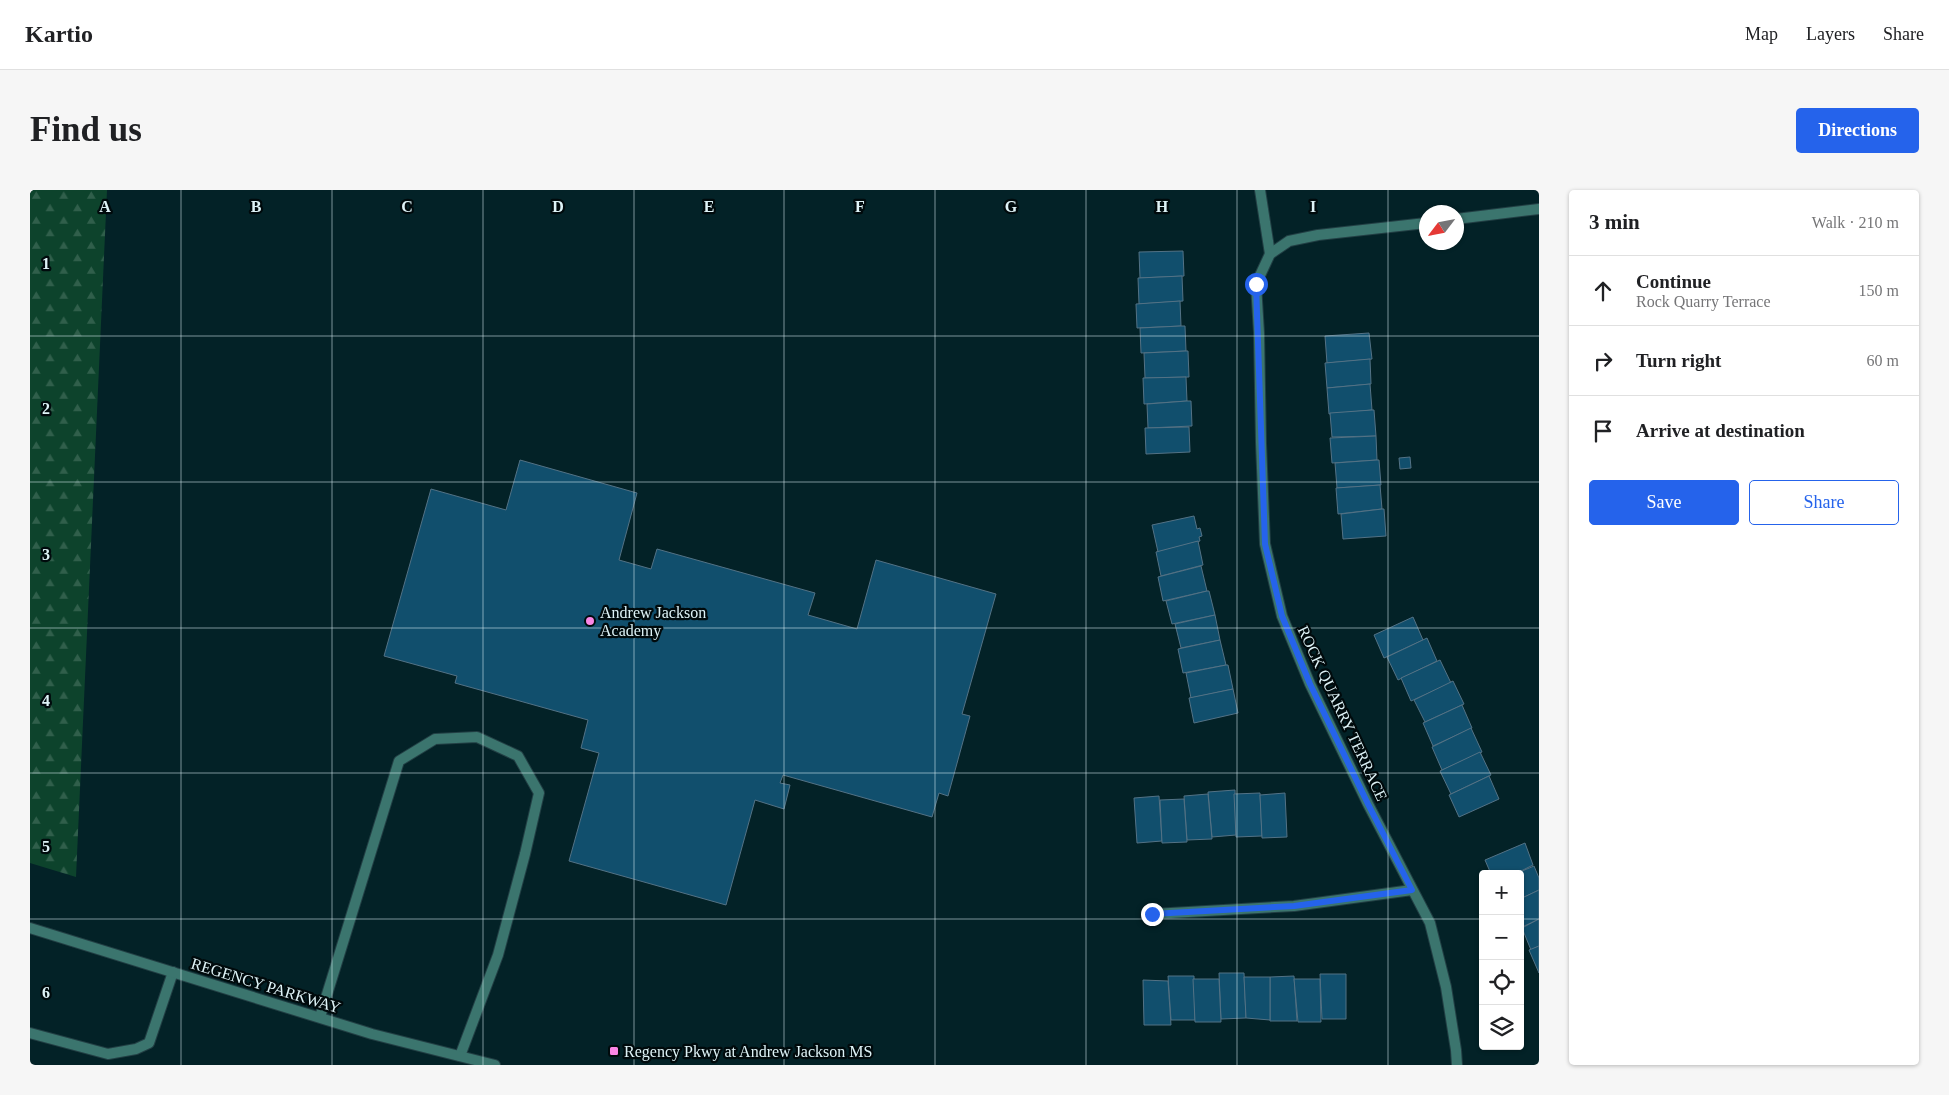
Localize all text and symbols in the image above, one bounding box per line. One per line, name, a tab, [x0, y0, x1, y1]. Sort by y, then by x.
text: Kartio	[25, 21, 93, 47]
text: Map	[1745, 24, 1778, 44]
text: Layers	[1806, 24, 1855, 44]
text: Share	[1883, 24, 1924, 44]
button: Directions	[1796, 108, 1919, 153]
text: Find us	[30, 110, 142, 149]
text: A	[99, 198, 111, 215]
text: B	[251, 198, 262, 215]
text: C	[401, 198, 413, 215]
text: D	[552, 198, 564, 215]
text: E	[704, 198, 714, 215]
text: F	[855, 198, 865, 215]
text: G	[1005, 198, 1018, 215]
text: H	[1156, 198, 1169, 215]
text: I	[1310, 198, 1316, 215]
north arrow	[1419, 205, 1464, 250]
text: 3 min	[1589, 210, 1640, 234]
text: Walk · 210 m	[1812, 214, 1899, 231]
text: 1	[42, 255, 50, 272]
text: Continue	[1636, 271, 1711, 292]
route start	[1245, 273, 1268, 296]
icon: ahead	[1589, 277, 1617, 305]
text: 150 m	[1859, 282, 1899, 299]
text: Rock Quarry Terrace	[1636, 293, 1771, 310]
icon: right	[1589, 347, 1617, 375]
text: Turn right	[1636, 350, 1721, 371]
text: 60 m	[1867, 352, 1899, 369]
text: 2	[42, 400, 50, 417]
icon: arrive	[1589, 417, 1617, 445]
text: Arrive at destination	[1636, 420, 1805, 441]
button: Save	[1589, 480, 1739, 525]
button: Share	[1749, 480, 1899, 525]
text: 3	[42, 546, 50, 563]
place label: Andrew Jackson Academy	[600, 604, 706, 640]
marker: Andrew Jackson Academy	[584, 615, 596, 627]
street label: ROCK QUARRY TERRACE	[1294, 623, 1391, 803]
text: 4	[42, 692, 50, 709]
text: 5	[42, 838, 50, 855]
map controls	[1479, 870, 1524, 1050]
button: +	[1479, 870, 1524, 915]
route end	[1141, 903, 1164, 926]
button: −	[1479, 915, 1524, 960]
street label: REGENCY PARKWAY	[189, 955, 343, 1016]
button: locate	[1479, 960, 1524, 1005]
text: 6	[42, 984, 50, 1001]
button: layers	[1479, 1005, 1524, 1050]
place label: Regency Pkwy at Andrew Jackson MS	[624, 1043, 872, 1061]
marker: Regency Pkwy at Andrew Jackson MS	[608, 1045, 620, 1057]

